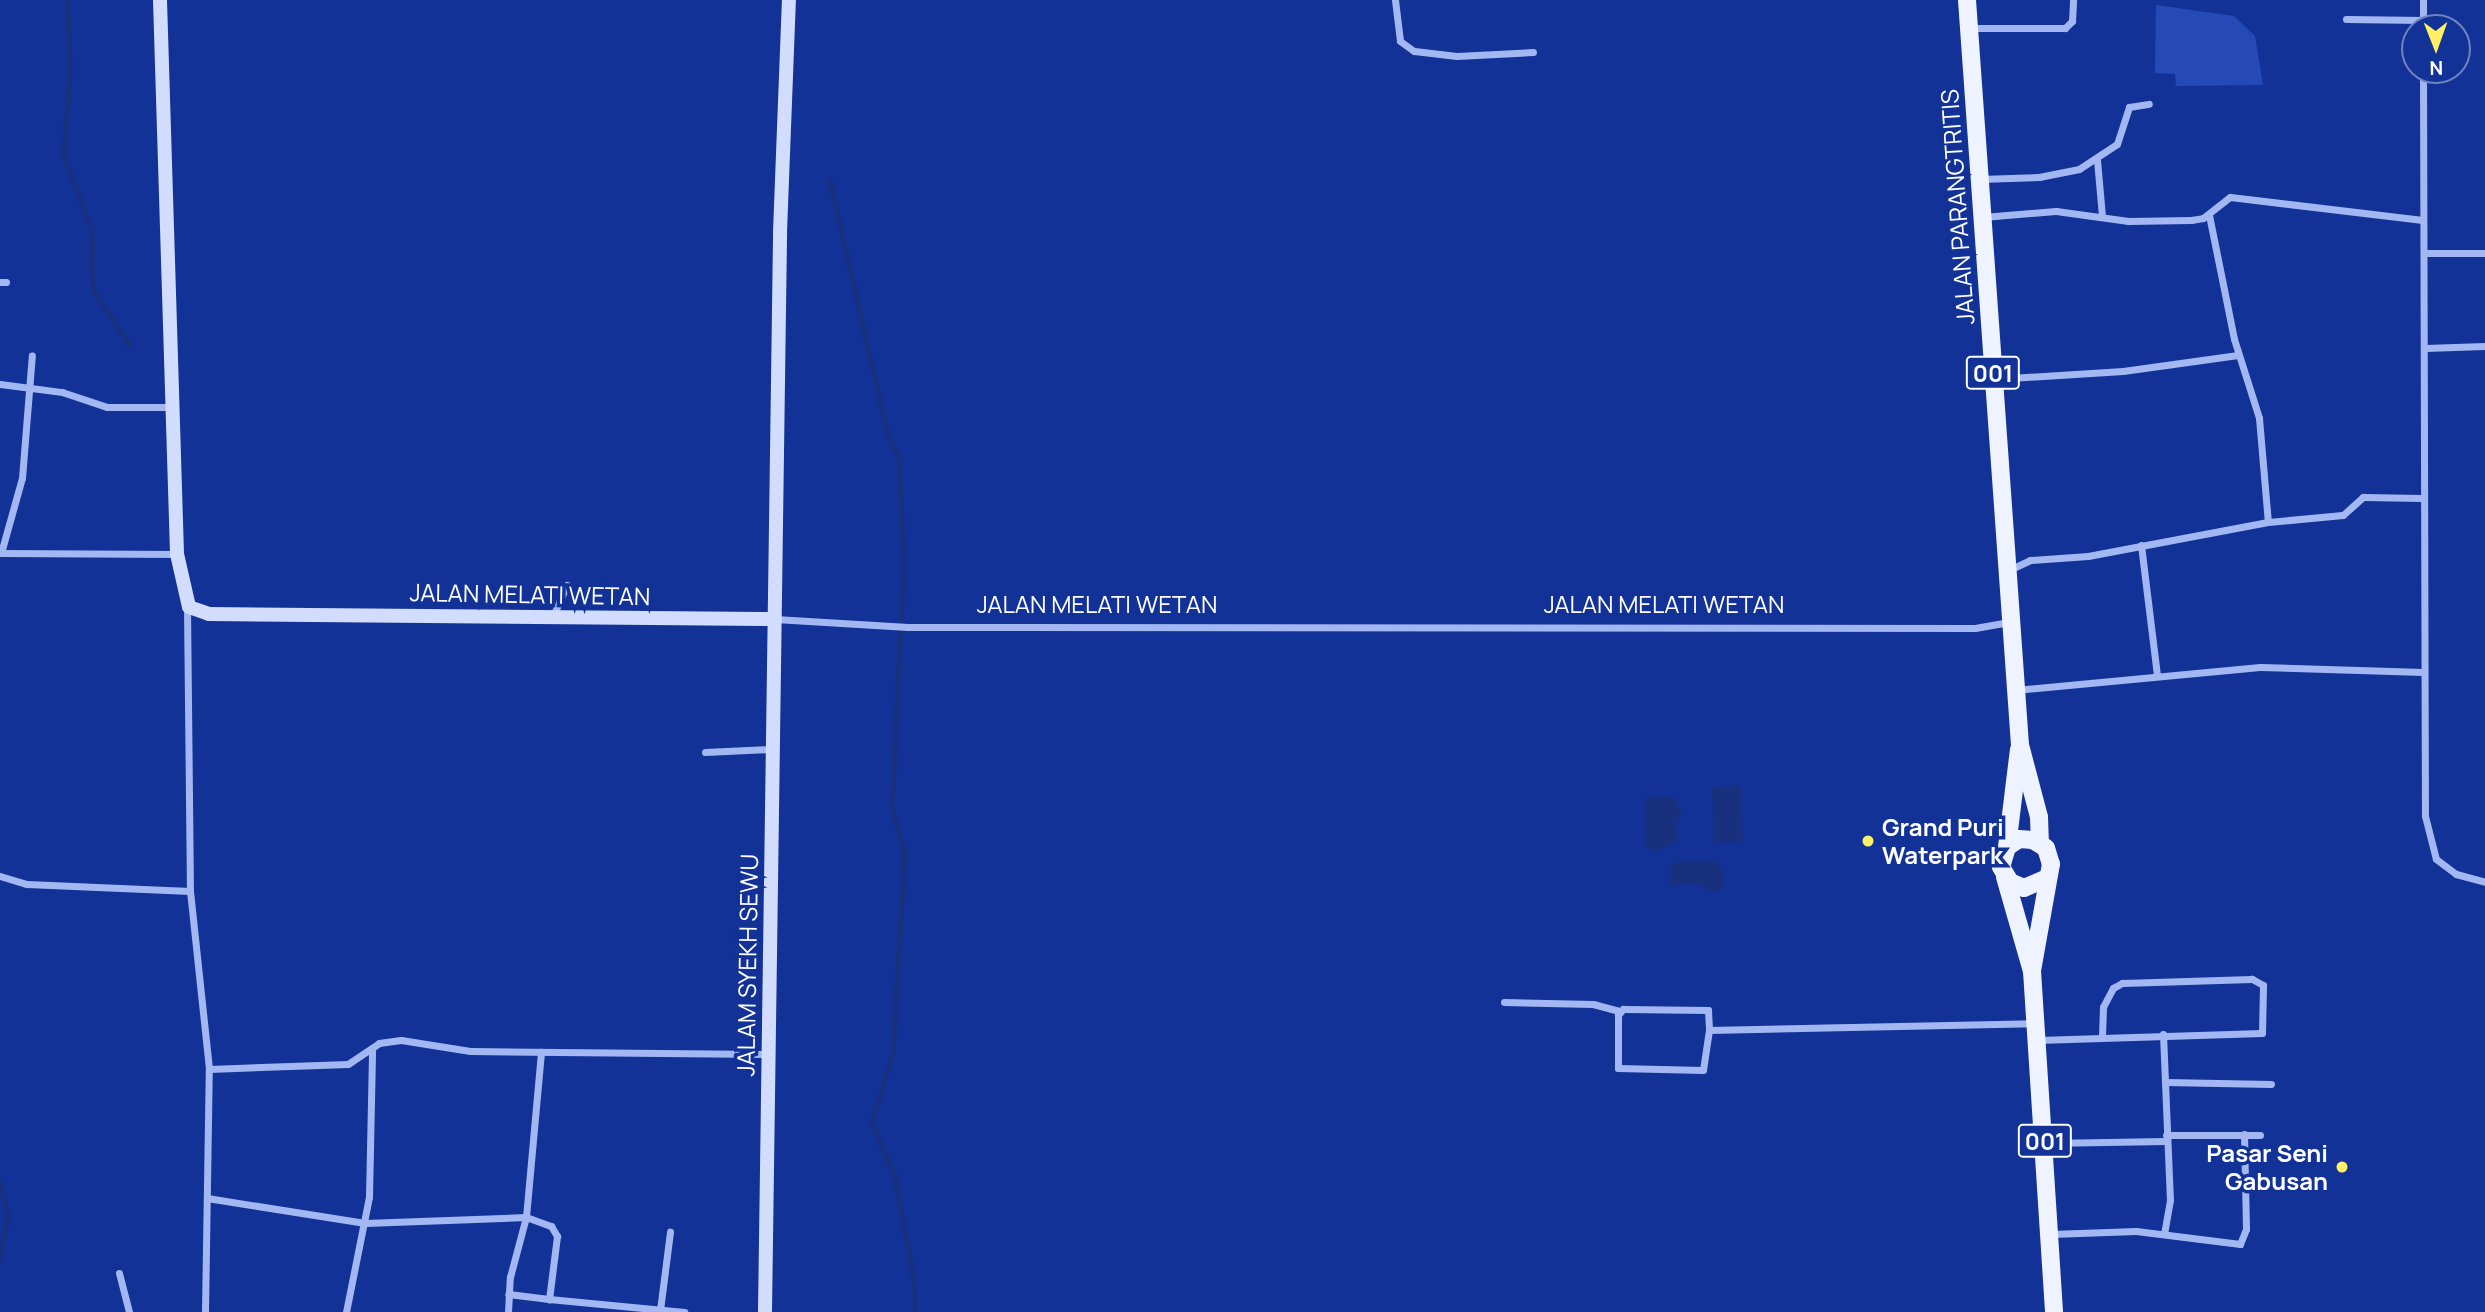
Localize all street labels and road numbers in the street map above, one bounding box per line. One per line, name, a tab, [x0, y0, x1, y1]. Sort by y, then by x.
street label: JALAN PARANGTRITIS	[1934, 88, 1980, 326]
road number: 001	[1965, 354, 2021, 392]
street label: JALAN MELATI WETAN	[409, 578, 651, 610]
street label: JALAN MELATI WETAN	[977, 590, 1217, 618]
street label: JALAN MELATI WETAN	[1544, 590, 1784, 618]
street label: JALAM SYEKH SEWU	[731, 853, 763, 1077]
road number: 001	[2017, 1122, 2073, 1160]

